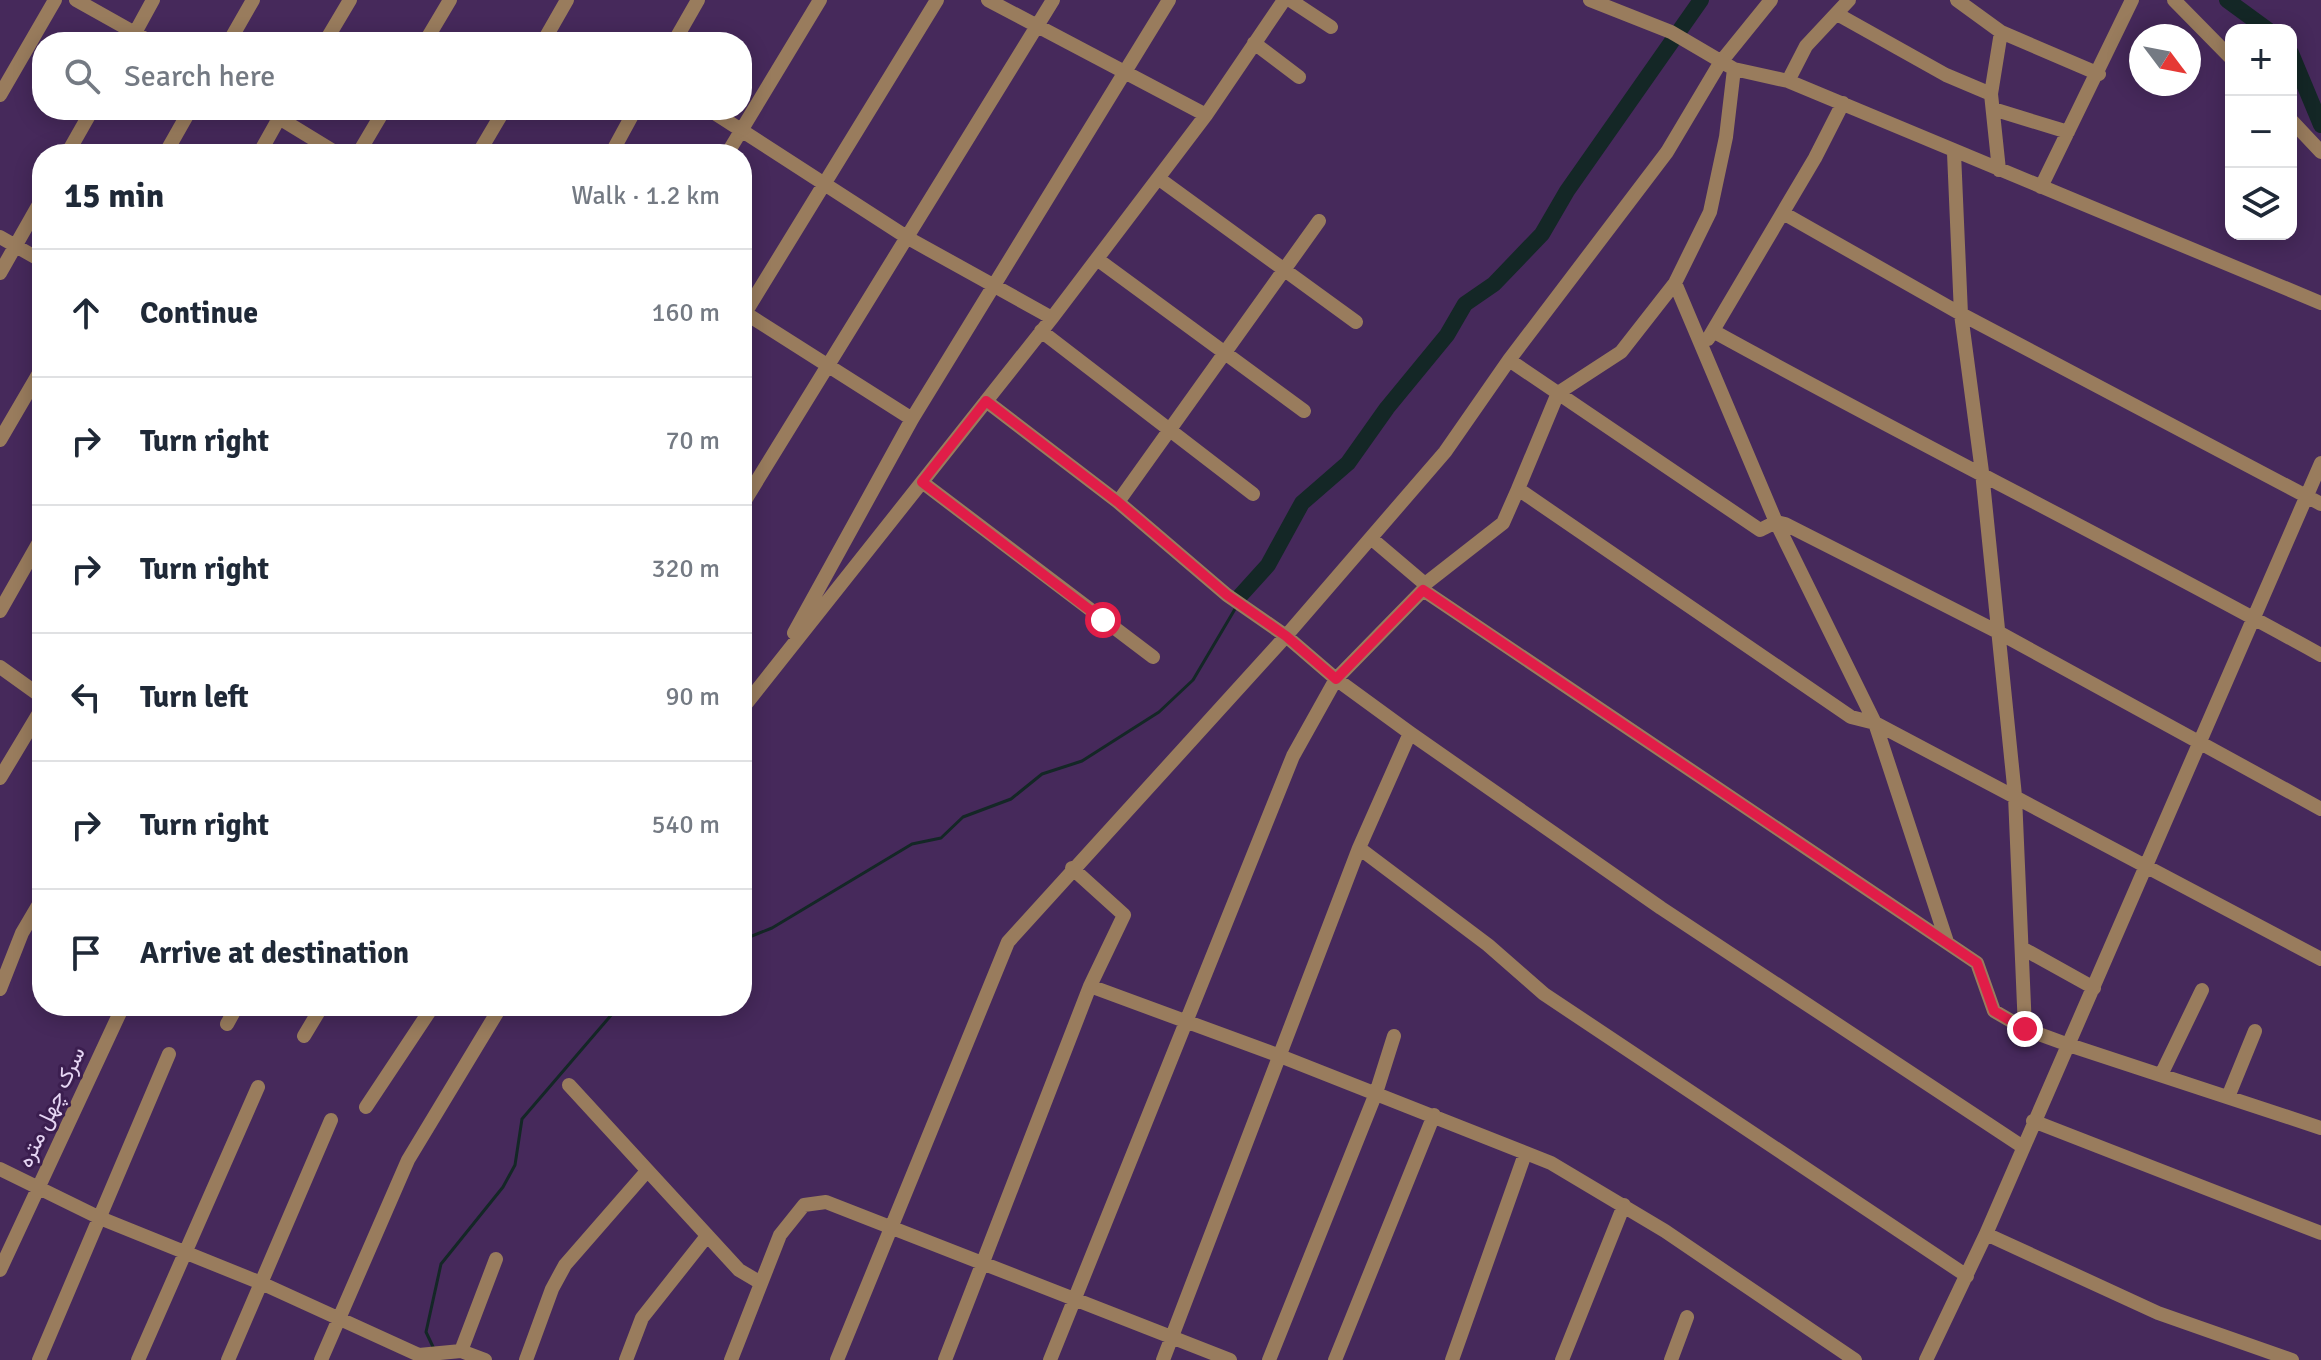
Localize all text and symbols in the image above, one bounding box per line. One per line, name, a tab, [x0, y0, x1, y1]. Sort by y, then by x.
north arrow	[2129, 24, 2201, 96]
map controls	[2225, 24, 2297, 240]
button: +	[2225, 24, 2297, 96]
search box	[32, 32, 752, 120]
icon: search	[60, 54, 104, 98]
text: Search here	[124, 58, 275, 95]
button: −	[2225, 96, 2297, 168]
button: layers	[2225, 168, 2297, 240]
text: 15 min	[64, 175, 164, 217]
text: Walk · 1.2 km	[571, 180, 720, 212]
icon: ahead	[64, 291, 108, 335]
text: Continue	[140, 295, 258, 332]
text: 160 m	[651, 297, 720, 329]
icon: right	[64, 419, 108, 463]
text: Turn right	[140, 423, 269, 460]
text: 70 m	[665, 425, 720, 457]
icon: right	[64, 547, 108, 591]
text: Turn right	[140, 551, 269, 588]
text: 320 m	[651, 553, 720, 585]
route start	[1085, 602, 1121, 638]
icon: left	[64, 675, 108, 719]
text: Turn left	[140, 679, 249, 716]
text: 90 m	[665, 681, 720, 713]
icon: right	[64, 803, 108, 847]
text: Turn right	[140, 807, 269, 844]
text: 540 m	[651, 809, 720, 841]
icon: arrive	[64, 931, 108, 975]
text: Arrive at destination	[140, 935, 409, 972]
route end	[2007, 1011, 2043, 1047]
street label: سرک چهل متره	[11, 1042, 92, 1172]

